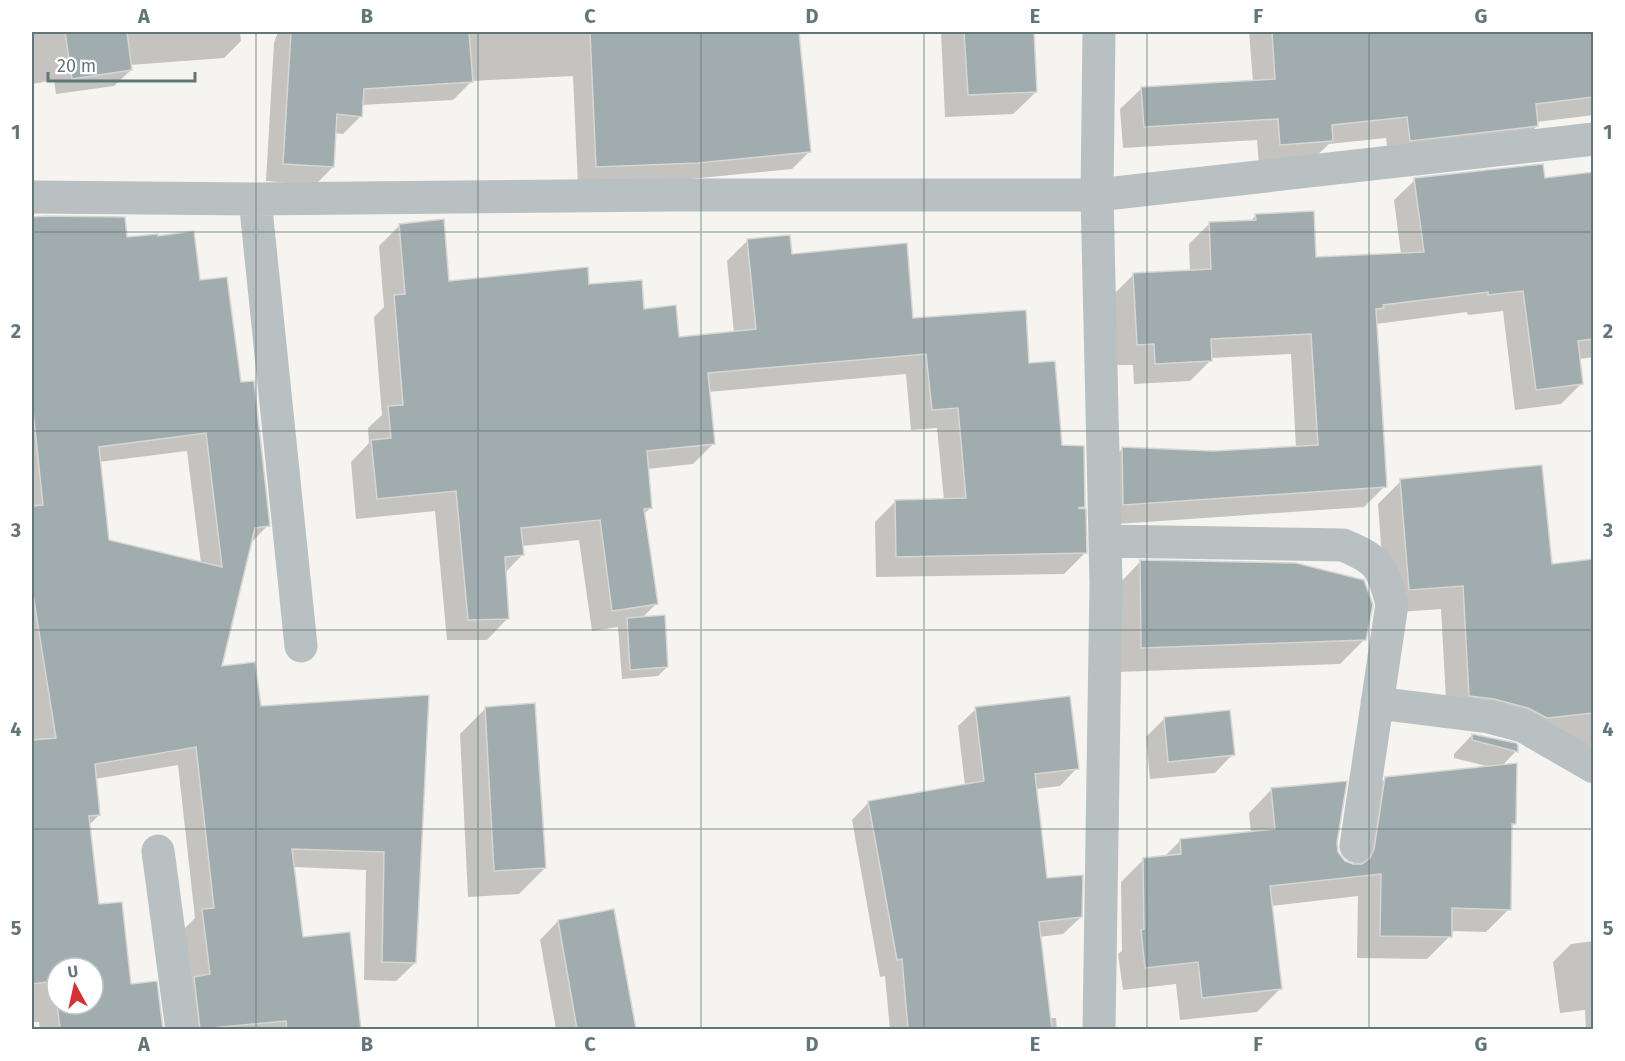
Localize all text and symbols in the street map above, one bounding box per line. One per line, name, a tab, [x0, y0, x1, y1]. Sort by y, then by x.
text: A	[137, 4, 151, 28]
text: B	[361, 4, 373, 28]
text: C	[584, 4, 596, 28]
text: D	[805, 4, 819, 28]
text: E	[1030, 4, 1040, 28]
text: F	[1253, 4, 1263, 28]
text: G	[1475, 4, 1487, 28]
scale bar	[48, 45, 195, 83]
text: 20 m	[57, 55, 96, 77]
text: 1	[11, 120, 21, 144]
text: 1	[1603, 120, 1613, 144]
text: 2	[11, 319, 21, 343]
text: 2	[1603, 319, 1613, 343]
text: 3	[10, 518, 21, 542]
text: 3	[1602, 518, 1613, 542]
text: 4	[10, 717, 22, 741]
text: 4	[1602, 717, 1614, 741]
text: 5	[11, 916, 22, 940]
text: 5	[1603, 916, 1614, 940]
north arrow	[45, 956, 105, 1016]
text: U	[66, 962, 79, 982]
text: A	[137, 1032, 151, 1056]
text: B	[361, 1032, 373, 1056]
text: C	[584, 1032, 596, 1056]
text: D	[805, 1032, 819, 1056]
text: E	[1030, 1032, 1040, 1056]
text: F	[1253, 1032, 1263, 1056]
text: G	[1475, 1032, 1487, 1056]

